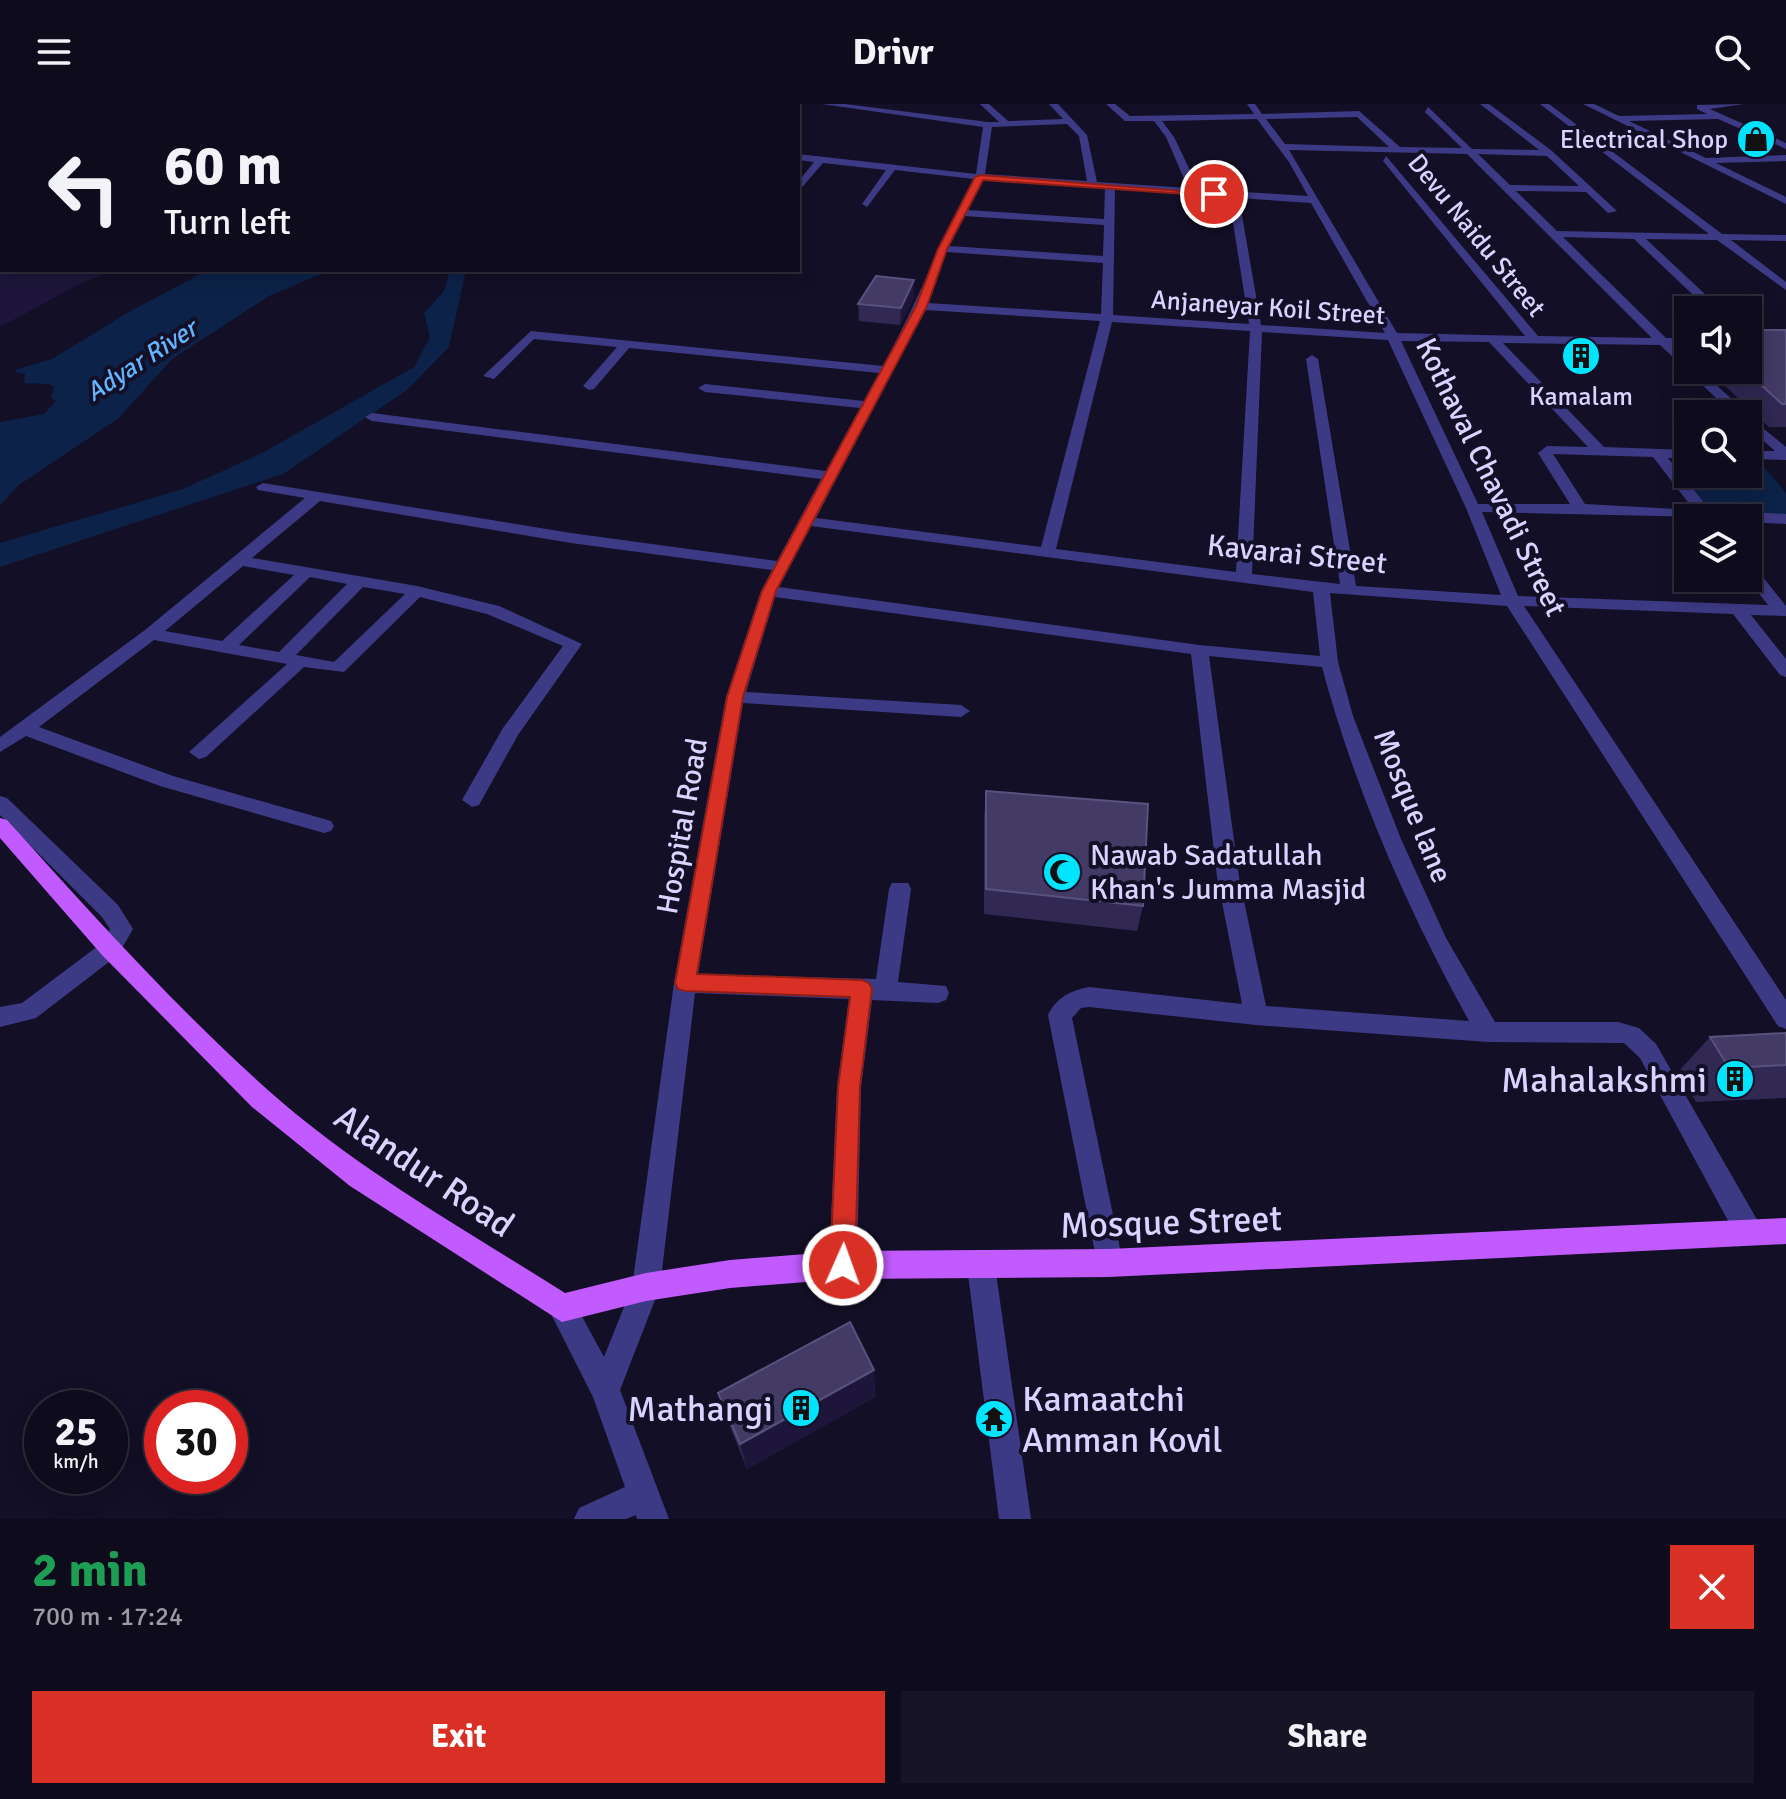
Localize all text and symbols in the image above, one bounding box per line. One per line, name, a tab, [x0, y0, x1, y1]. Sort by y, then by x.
icon: menu	[32, 30, 76, 74]
text: Drivr	[852, 30, 934, 75]
icon: search	[1710, 30, 1754, 74]
shop icon: Electrical Shop	[1735, 118, 1777, 160]
place label: Electrical Shop	[1560, 124, 1728, 156]
text: 60 m	[164, 131, 282, 200]
icon: left	[32, 136, 136, 240]
street label: Devu Naidu Street	[1401, 148, 1552, 324]
pin	[1180, 160, 1248, 228]
icon: arrive	[1192, 172, 1236, 216]
text: Turn left	[164, 200, 291, 245]
street label: Anjaneyar Koil Street	[1150, 284, 1386, 332]
map controls	[1674, 296, 1762, 592]
button: sound	[1674, 296, 1762, 384]
water label: Adyar River	[80, 311, 206, 409]
street label: Kothaval Chavadi Street	[1407, 332, 1574, 622]
building icon: Kamalam	[1560, 335, 1602, 377]
place label: Kamalam	[1529, 381, 1633, 413]
button: search	[1674, 400, 1762, 488]
button: layers	[1674, 504, 1762, 592]
street label: Kavarai Street	[1205, 527, 1389, 582]
street label: Mosque lane	[1365, 724, 1460, 888]
street label: Hospital Road	[649, 735, 716, 917]
place label: Nawab Sadatullah Khan's Jumma Masjid	[1090, 837, 1366, 908]
mosque icon: Nawab Sadatullah Khan's Jumma Masjid	[1041, 851, 1083, 893]
place label: Mahalakshmi	[1501, 1058, 1707, 1103]
building icon: Mahalakshmi	[1714, 1058, 1756, 1100]
street label: Alandur Road	[326, 1095, 523, 1248]
street label: Mosque Street	[1059, 1196, 1283, 1249]
position arrow	[801, 1223, 885, 1307]
place label: Kamaatchi Amman Kovil	[1022, 1377, 1223, 1463]
place label: Mathangi	[627, 1387, 773, 1432]
building icon: Mathangi	[780, 1387, 822, 1429]
speed limit sign: 30	[144, 1390, 248, 1494]
temple icon: Kamaatchi Amman Kovil	[973, 1398, 1015, 1440]
text: 25	[54, 1407, 98, 1457]
text: km/h	[53, 1449, 99, 1474]
text: 2 min	[32, 1541, 148, 1600]
button: close	[1670, 1545, 1754, 1629]
text: 700 m · 17:24	[32, 1601, 183, 1633]
button: Exit	[32, 1691, 885, 1783]
button: Share	[901, 1691, 1754, 1783]

